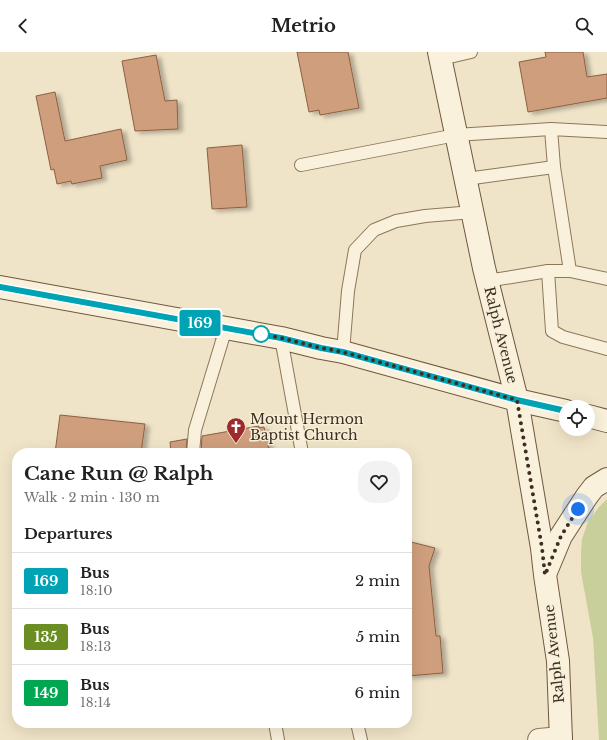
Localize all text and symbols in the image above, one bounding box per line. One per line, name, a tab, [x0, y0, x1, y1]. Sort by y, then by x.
icon: back	[12, 15, 34, 37]
text: Metrio	[271, 15, 336, 37]
icon: search	[573, 15, 595, 37]
street label: Ralph Avenue	[480, 285, 522, 385]
line badge: 169	[177, 310, 223, 336]
text: 169	[188, 314, 212, 332]
unlabelled marker	[252, 325, 270, 343]
map controls	[559, 400, 595, 436]
button: locate	[559, 400, 595, 436]
place label: Mount Hermon Baptist Church	[250, 410, 364, 444]
church icon: Mount Hermon Baptist Church	[225, 416, 247, 444]
button: heart	[358, 461, 400, 503]
text: Cane Run @ Ralph	[24, 462, 213, 485]
text: Walk · 2 min · 130 m	[24, 489, 160, 506]
your location	[568, 499, 588, 519]
text: Departures	[24, 524, 113, 543]
text: Bus	[80, 563, 110, 582]
text: 2 min	[355, 571, 400, 590]
text: 169	[34, 572, 58, 590]
text: 18:10	[80, 582, 112, 599]
street label: Ralph Avenue	[540, 604, 568, 704]
text: Bus	[80, 619, 110, 638]
text: 5 min	[356, 627, 400, 646]
text: 135	[34, 628, 58, 646]
text: 18:13	[80, 638, 111, 655]
text: Bus	[80, 675, 110, 694]
text: 6 min	[355, 683, 400, 702]
text: 149	[34, 684, 58, 702]
text: 18:14	[80, 694, 111, 711]

